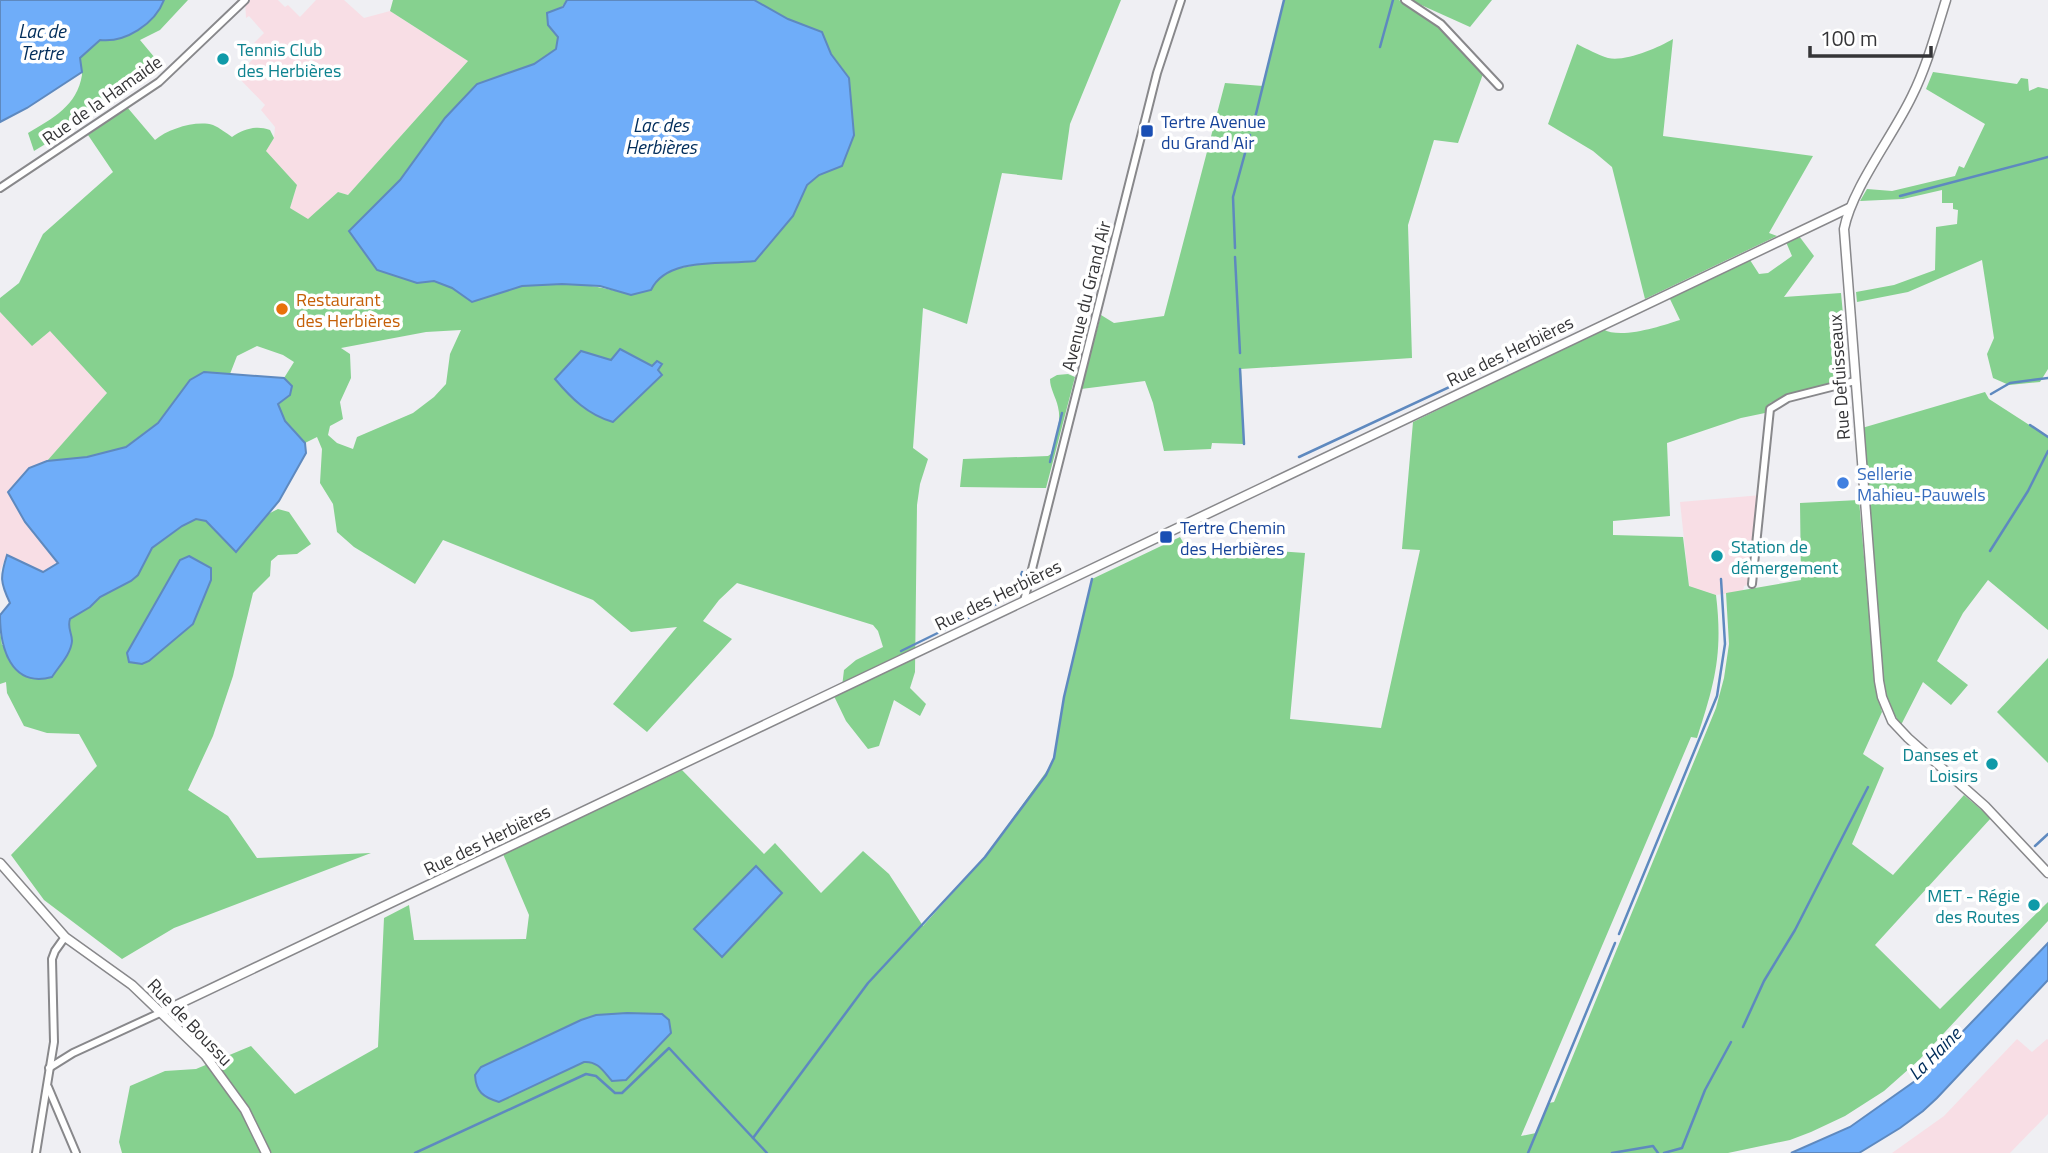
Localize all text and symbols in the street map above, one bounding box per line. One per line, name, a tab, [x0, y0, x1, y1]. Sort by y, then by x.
scale bar	[1810, 14, 1931, 58]
water label: Lac de Tertre	[18, 16, 67, 67]
text: 100 m	[1820, 22, 1877, 54]
place label: Tennis Club des Herbières	[237, 36, 341, 84]
street label: Rue de la Hamaide	[36, 48, 168, 152]
marker: Tennis Club des Herbières	[215, 51, 231, 67]
place label: Tertre Avenue du Grand Air	[1161, 108, 1266, 156]
water label: Lac des Herbières	[625, 110, 699, 161]
marker: Tertre Avenue du Grand Air	[1139, 123, 1155, 139]
street label: Avenue du Grand Air	[1054, 218, 1118, 374]
place label: Restaurant des Herbières	[296, 286, 400, 334]
marker: Restaurant des Herbières	[274, 301, 290, 317]
street label: Rue des Herbières	[1442, 309, 1578, 393]
street label: Rue Defuisseaux	[1821, 313, 1857, 441]
place label: Sellerie Mahieu-Pauwels	[1857, 460, 1986, 508]
marker: Sellerie Mahieu-Pauwels	[1835, 475, 1851, 491]
place label: Tertre Chemin des Herbières	[1180, 514, 1286, 562]
marker: Tertre Chemin des Herbières	[1158, 529, 1174, 545]
place label: Station de démergement	[1731, 533, 1839, 581]
marker: Station de démergement	[1709, 548, 1725, 564]
street label: Rue des Herbières	[930, 553, 1066, 637]
place label: Danses et Loisirs	[1903, 741, 1979, 789]
marker: Danses et Loisirs	[1984, 756, 2000, 772]
street label: Rue des Herbières	[419, 798, 555, 882]
place label: MET - Régie des Routes	[1927, 882, 2020, 930]
marker: MET - Régie des Routes	[2026, 897, 2042, 913]
street label: Rue de Boussu	[141, 972, 239, 1072]
water label: La Haine	[1901, 1019, 1968, 1086]

